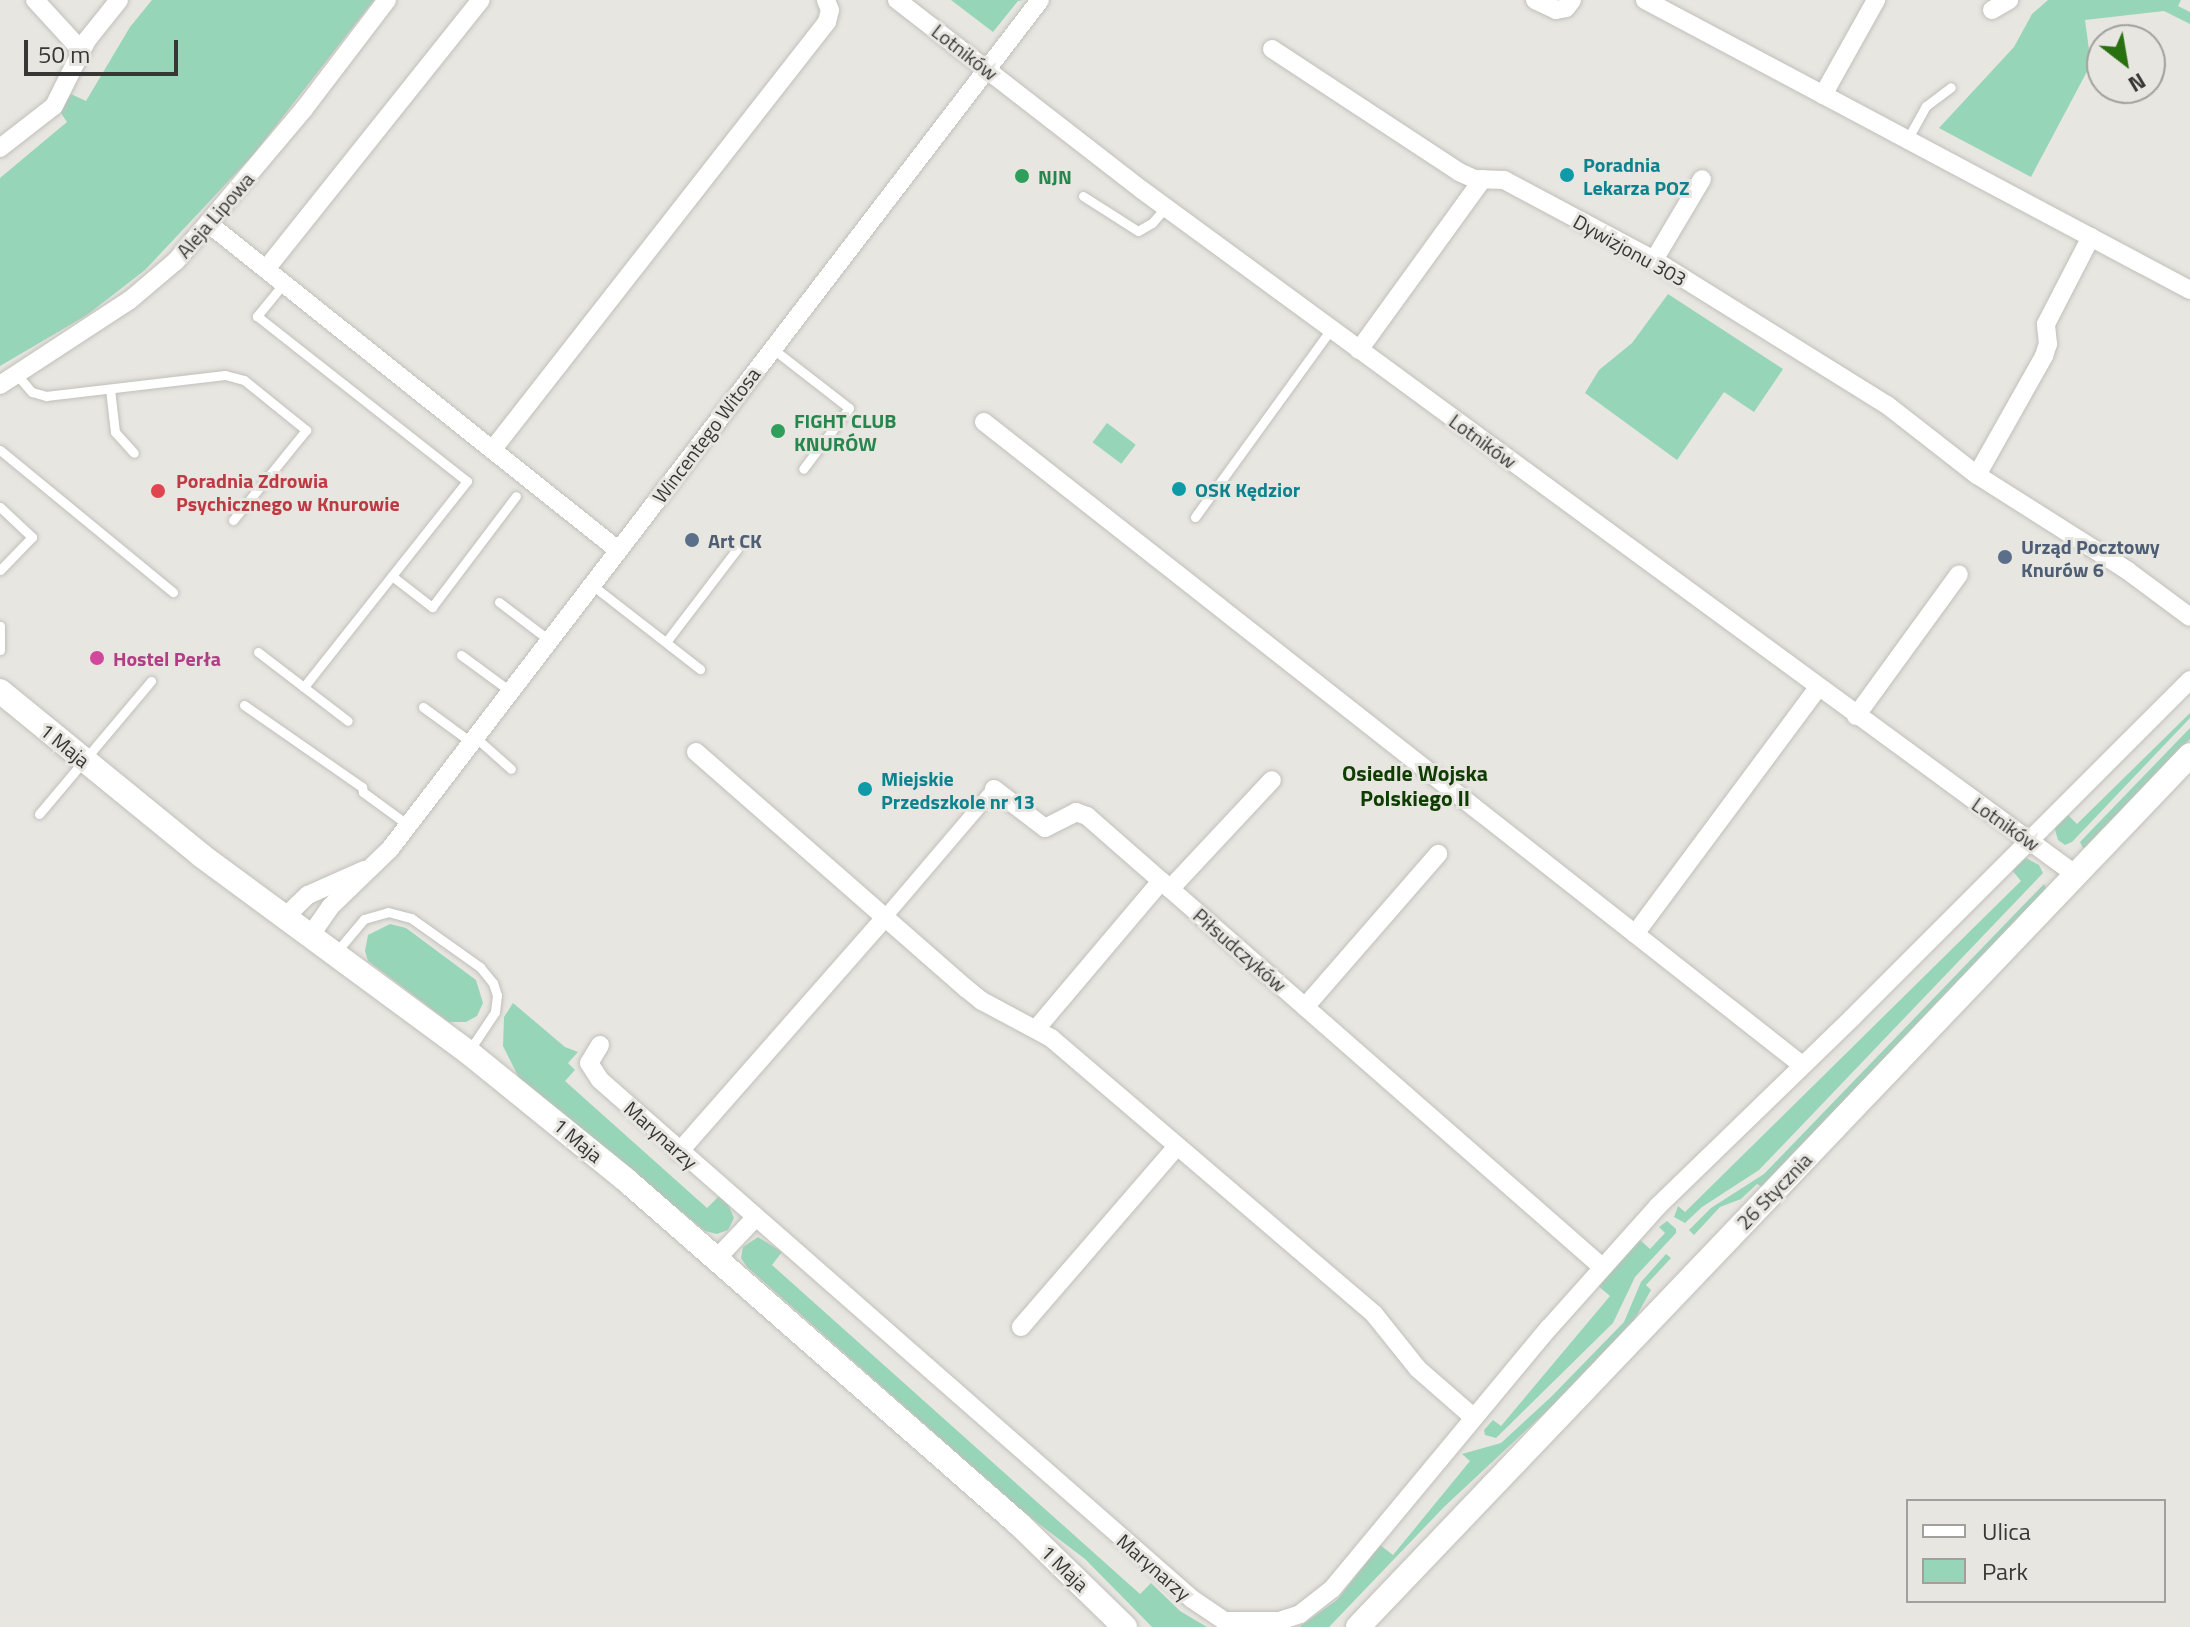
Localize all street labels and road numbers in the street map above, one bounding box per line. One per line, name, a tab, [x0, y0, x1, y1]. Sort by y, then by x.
street label: Lotników	[927, 19, 1003, 85]
street label: Aleja Lipowa	[171, 167, 259, 263]
street label: Dywizjonu 303	[1569, 209, 1691, 291]
street label: Wincentego Witosa	[647, 362, 765, 508]
street label: Lotników	[1445, 409, 1521, 473]
street label: 1 Maja	[35, 718, 95, 772]
street label: Lotników	[1968, 792, 2044, 856]
street label: Piłsudczyków	[1189, 903, 1291, 997]
street label: Marynarzy	[620, 1096, 702, 1174]
street label: 1 Maja	[549, 1113, 607, 1167]
street label: 26 Stycznia	[1732, 1148, 1816, 1234]
street label: Marynarzy	[1112, 1528, 1196, 1606]
street label: 1 Maja	[1036, 1540, 1094, 1596]

